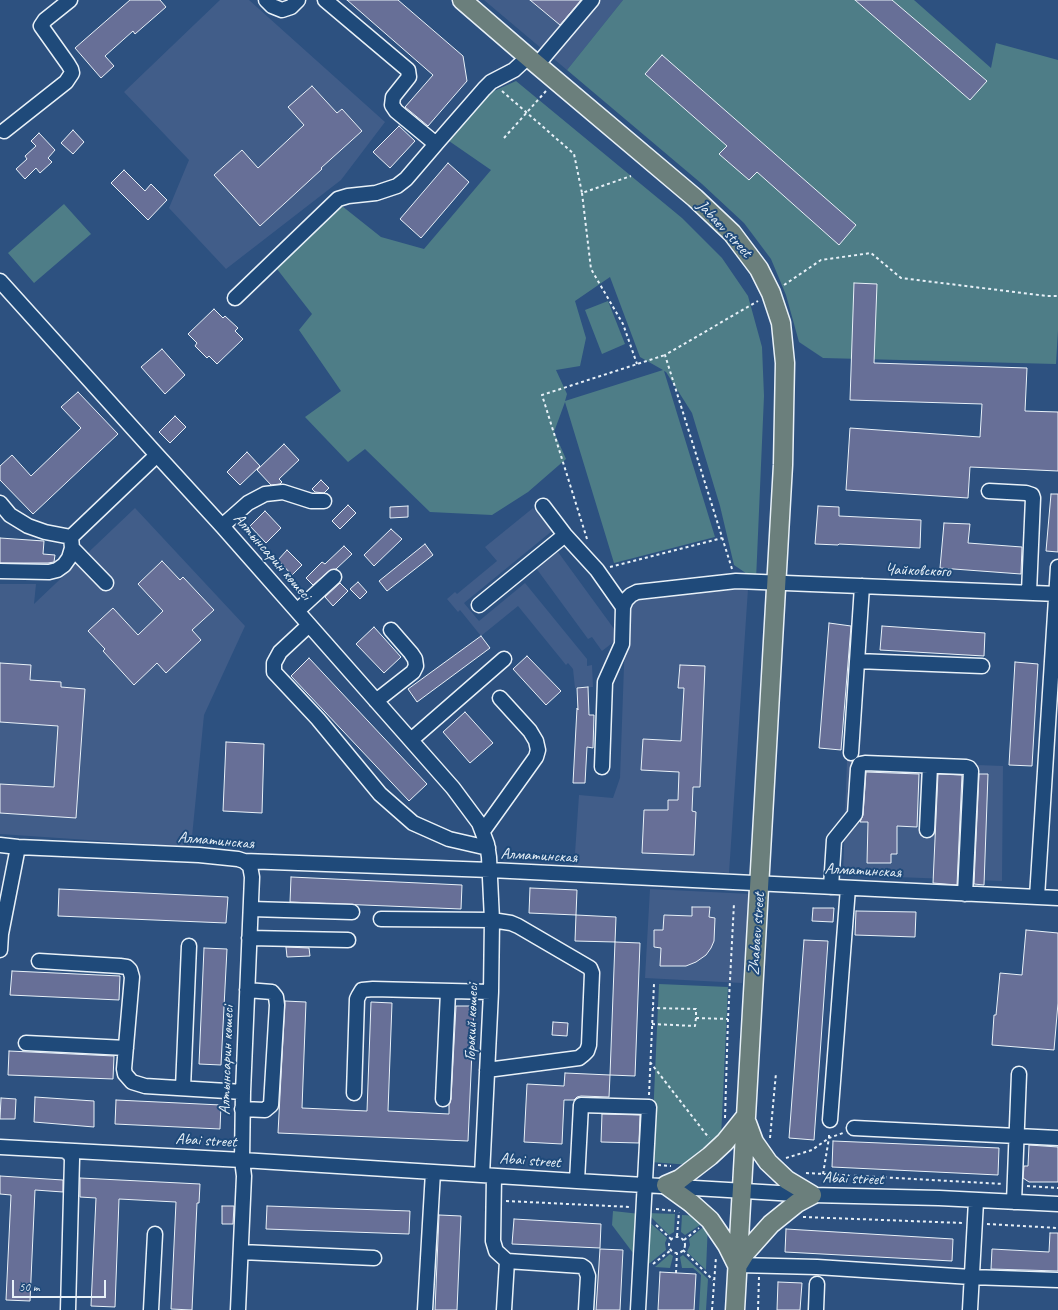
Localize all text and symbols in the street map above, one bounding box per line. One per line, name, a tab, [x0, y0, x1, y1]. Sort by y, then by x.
street label: Jabaev street	[693, 196, 755, 262]
street label: Алтынсарин көшесі	[229, 509, 315, 605]
street label: Чайковского	[885, 560, 951, 582]
street label: Алматинская	[177, 828, 255, 854]
street label: Алматинская	[500, 844, 578, 868]
street label: Алматинская	[824, 859, 902, 883]
street label: Zhabaev street	[745, 892, 769, 976]
street label: Горький көшесі	[461, 983, 483, 1061]
street label: Алтынсарин көшесі	[215, 1005, 239, 1115]
street label: Abai street	[175, 1130, 237, 1152]
street label: Abai street	[499, 1149, 561, 1173]
street label: Abai street	[822, 1168, 884, 1190]
scale bar	[14, 1272, 108, 1298]
text: 50 m	[19, 1279, 39, 1295]

